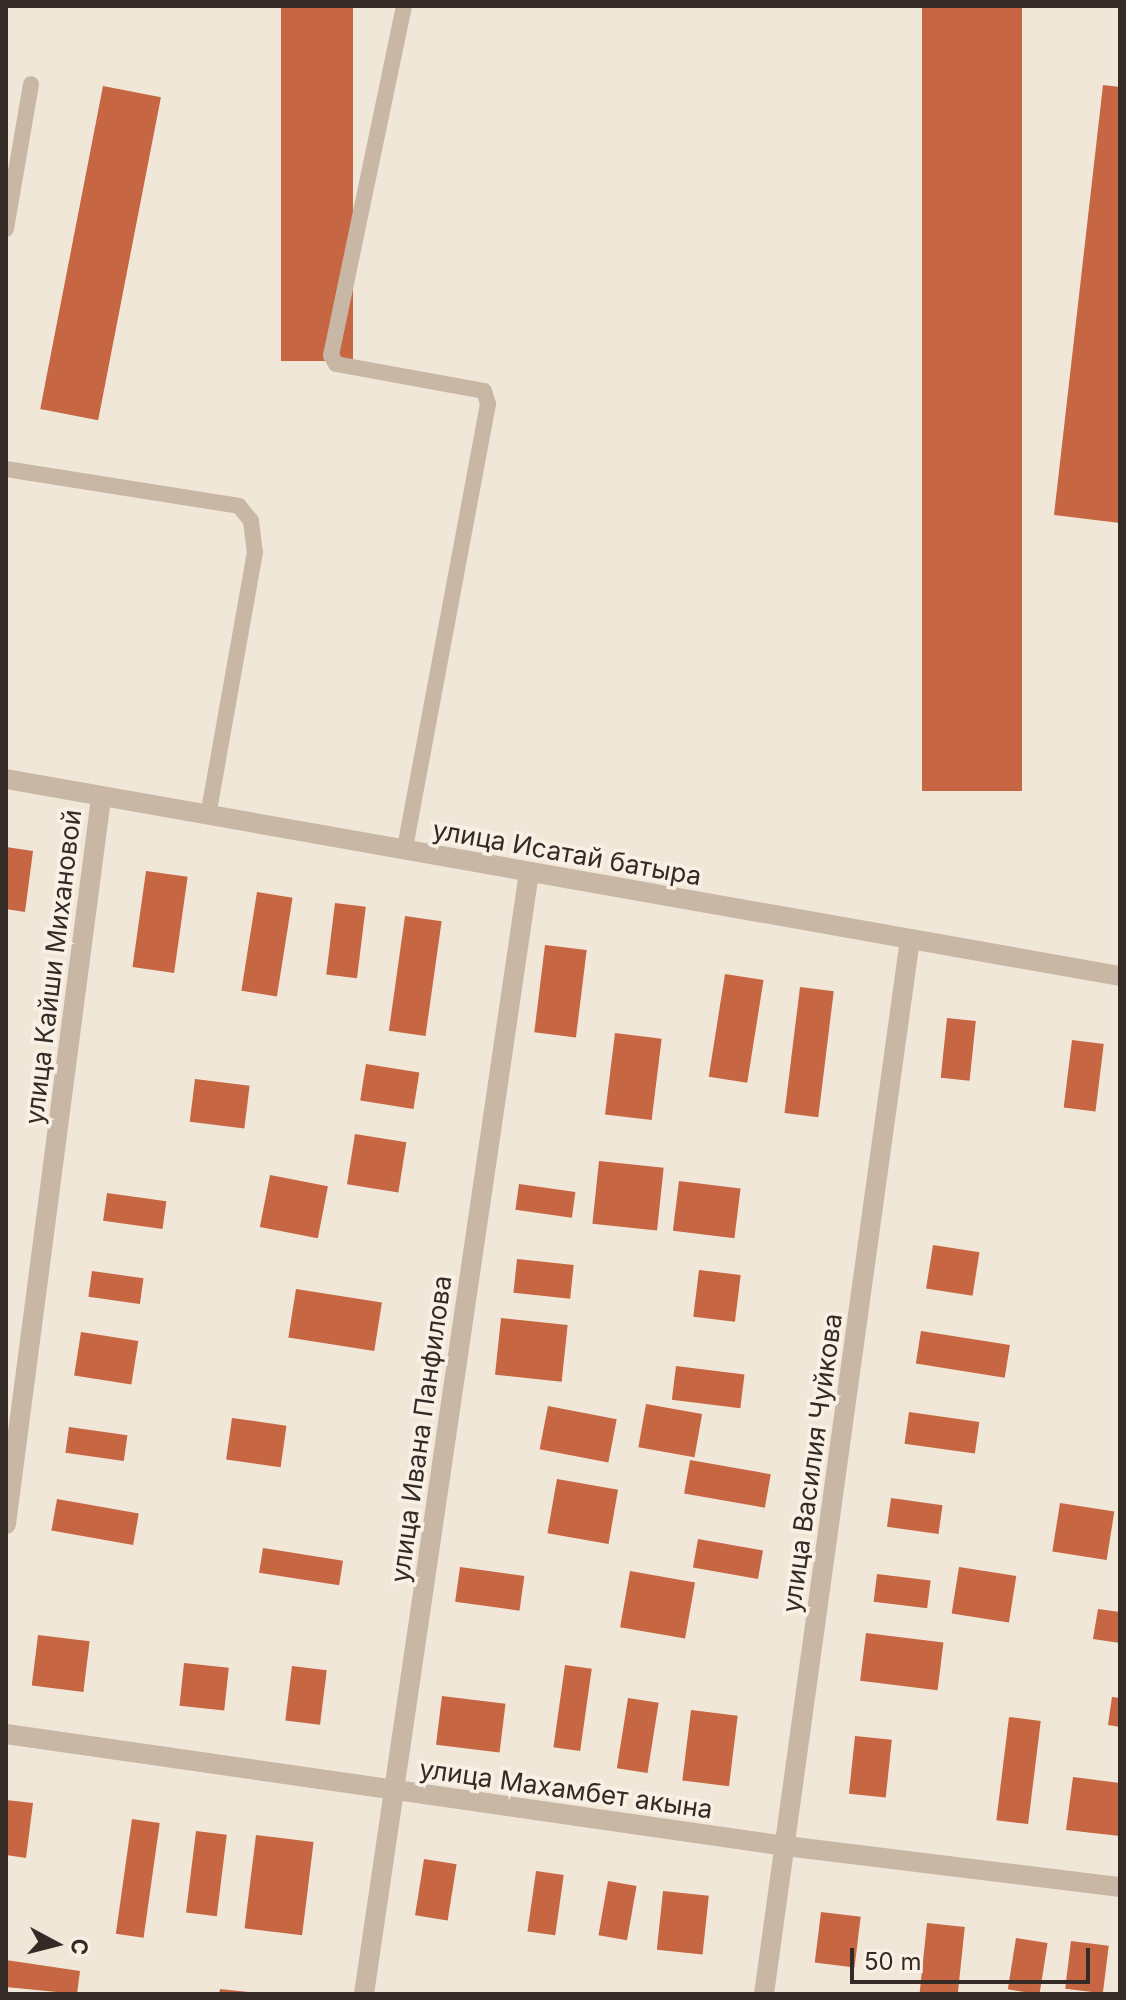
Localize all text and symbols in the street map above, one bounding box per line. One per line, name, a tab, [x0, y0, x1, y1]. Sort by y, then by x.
street label: улица Кайши Михановой	[18, 808, 88, 1126]
street label: улица Исатай батыра	[430, 814, 704, 892]
street label: улица Ивана Панфилова	[384, 1273, 458, 1585]
street label: улица Василия Чуйкова	[776, 1311, 848, 1615]
street label: улица Махамбет акына	[417, 1753, 715, 1825]
north arrow	[16, 1904, 96, 1984]
scale bar	[854, 1932, 1094, 1982]
text: С	[66, 1937, 94, 1957]
text: 50 m	[864, 1947, 922, 1976]

